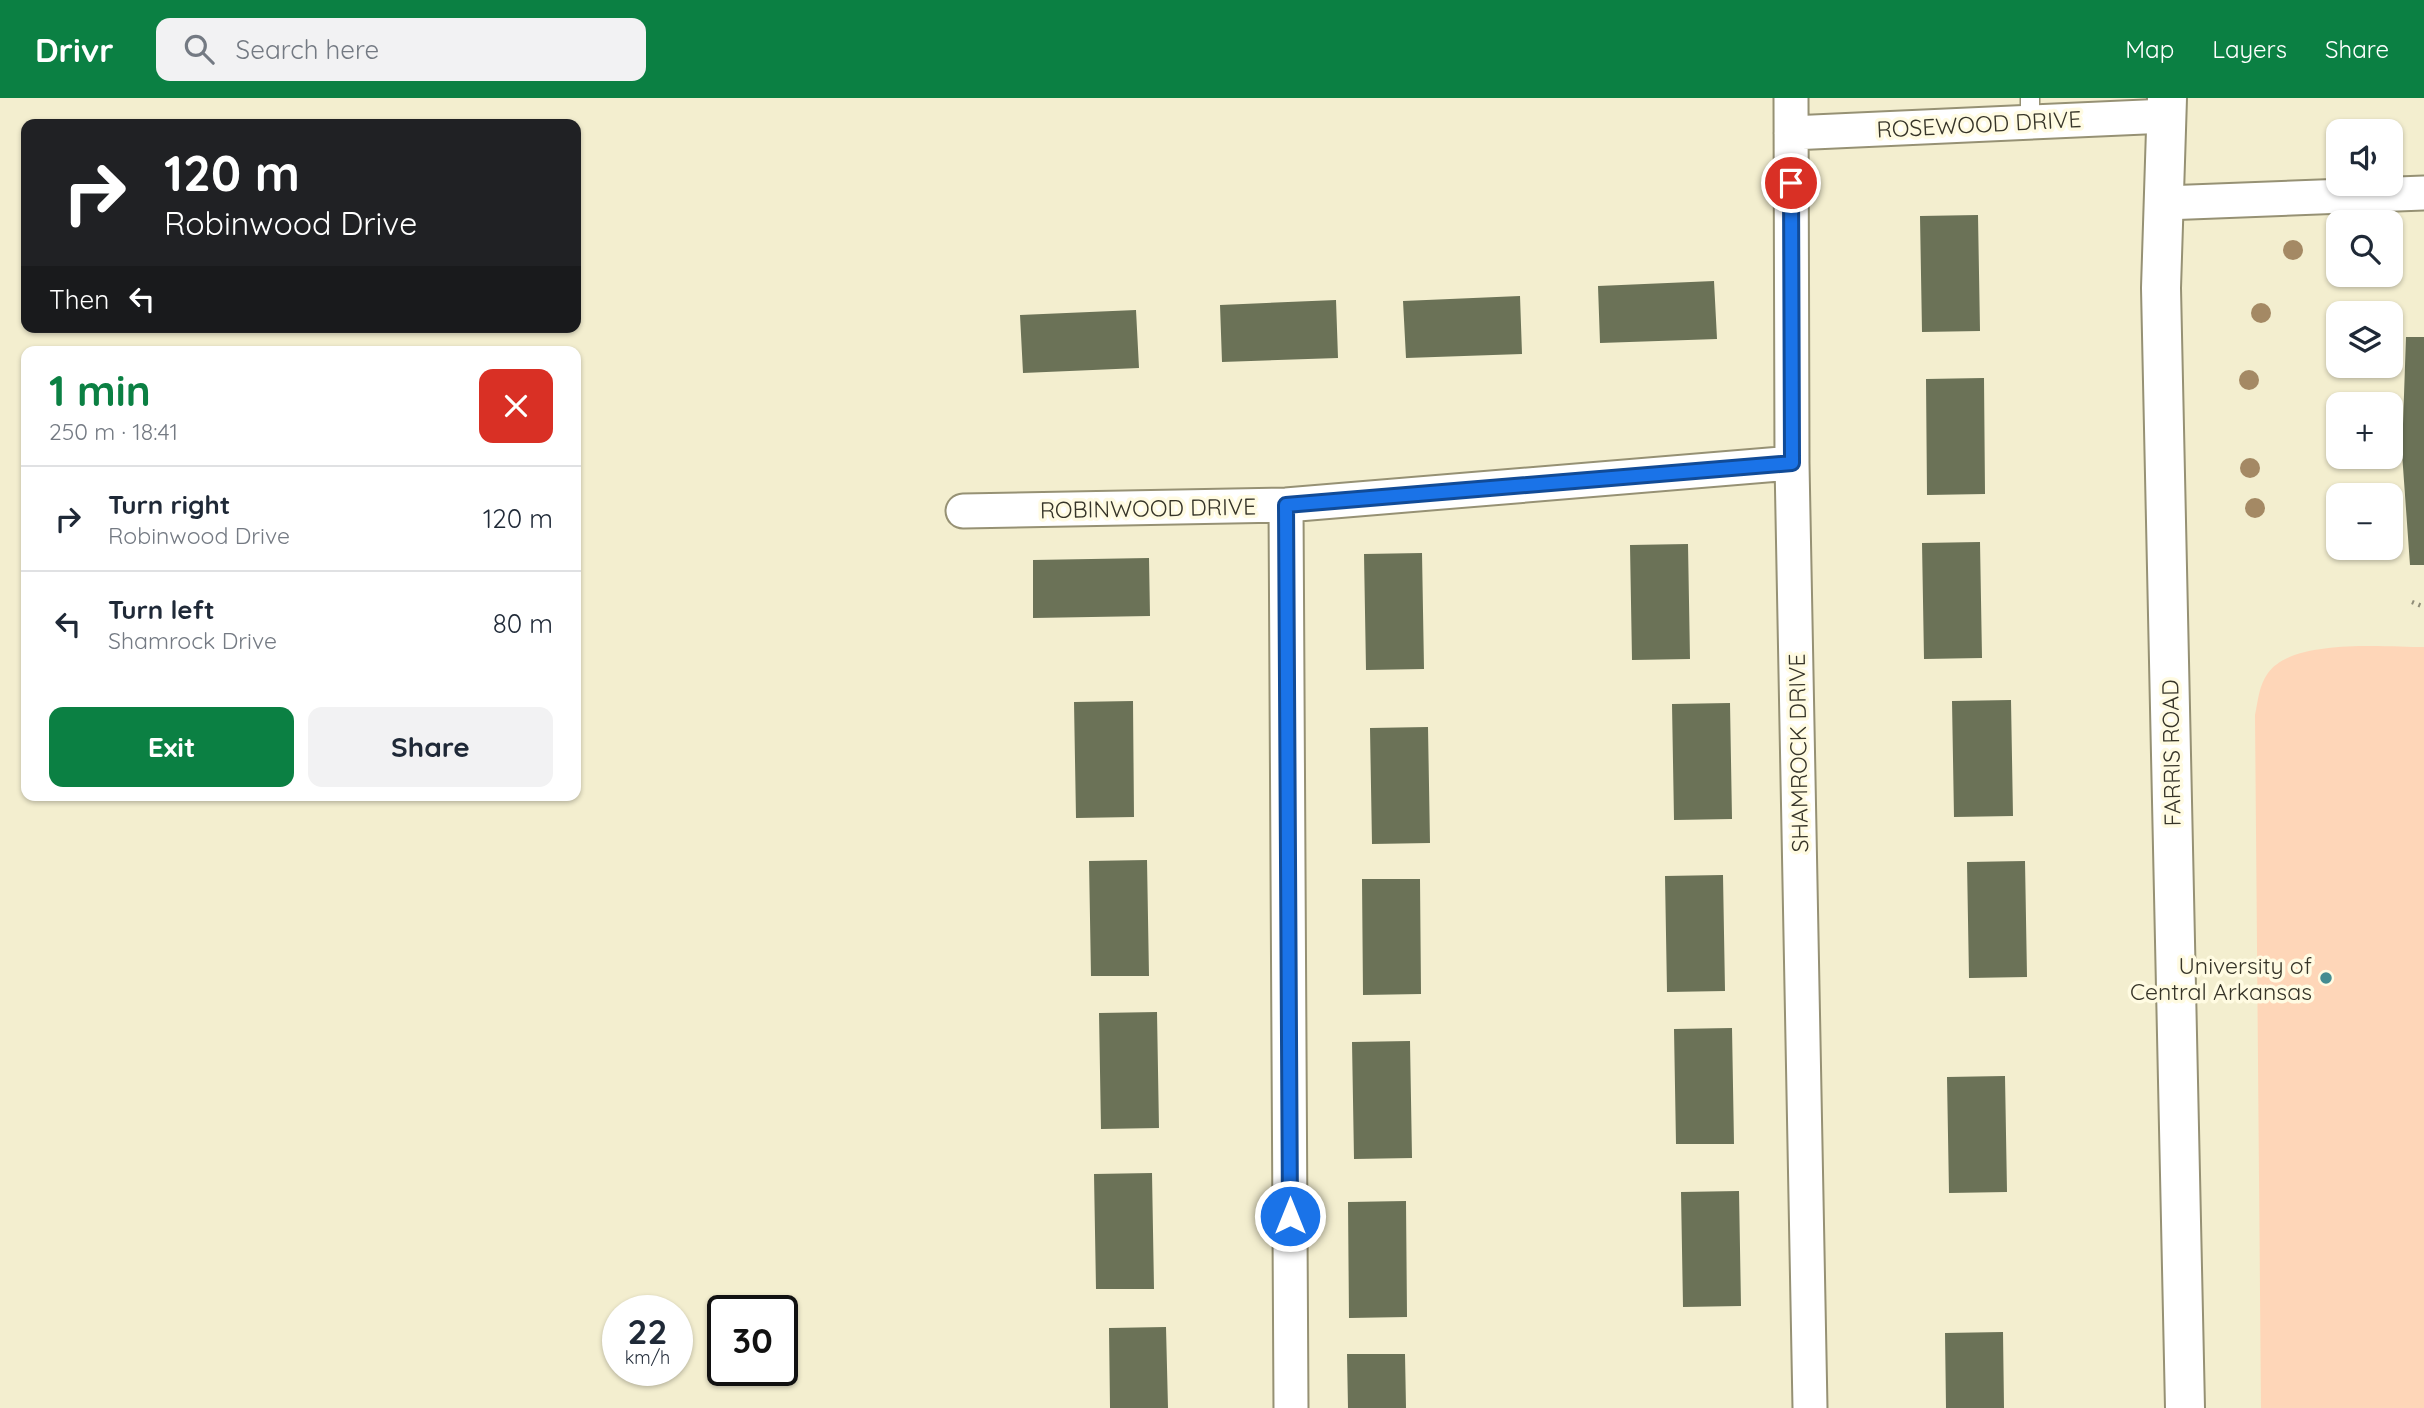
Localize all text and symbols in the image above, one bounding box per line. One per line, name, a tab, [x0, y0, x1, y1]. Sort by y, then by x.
search box	[156, 18, 646, 81]
text: Drivr	[35, 29, 114, 70]
icon: search	[180, 30, 218, 68]
text: Search here	[236, 33, 379, 66]
text: Map	[2125, 34, 2174, 64]
text: Layers	[2212, 34, 2287, 64]
text: Share	[2325, 34, 2389, 64]
street label: ROSEWOOD DRIVE	[1876, 104, 2082, 144]
map controls	[2326, 119, 2403, 560]
button: sound	[2326, 119, 2403, 196]
text: 120 m	[164, 142, 300, 203]
icon: right	[49, 147, 140, 238]
pin	[1761, 153, 1821, 213]
icon: arrive	[1772, 164, 1810, 202]
text: Robinwood Drive	[164, 203, 417, 243]
button: search	[2326, 210, 2403, 287]
icon: left	[123, 280, 161, 318]
text: Then	[49, 283, 109, 316]
button: layers	[2326, 301, 2403, 378]
text: 1 min	[49, 364, 151, 417]
button: close	[479, 369, 553, 443]
button: +	[2326, 392, 2403, 469]
text: 250 m · 18:41	[49, 417, 178, 446]
button: −	[2326, 483, 2403, 560]
text: Turn right	[108, 488, 230, 521]
street label: ROBINWOOD DRIVE	[1040, 492, 1256, 524]
icon: right	[49, 500, 87, 538]
text: 120 m	[483, 502, 553, 535]
text: Robinwood Drive	[108, 521, 290, 550]
text: Turn left	[108, 593, 215, 626]
icon: left	[49, 605, 87, 643]
text: 80 m	[493, 607, 553, 640]
text: Shamrock Drive	[108, 626, 277, 655]
street label: SHAMROCK DRIVE	[1782, 653, 1814, 853]
street label: FARRIS ROAD	[2155, 679, 2187, 827]
button: Exit	[49, 707, 294, 787]
button: Share	[308, 707, 553, 787]
place label: University of Central Arkansas	[2130, 951, 2312, 1006]
marker: University of Central Arkansas	[2318, 970, 2334, 986]
position arrow	[1253, 1179, 1327, 1253]
speed limit sign: 30	[707, 1295, 798, 1386]
text: 22	[628, 1309, 667, 1353]
text: km/h	[625, 1346, 670, 1369]

